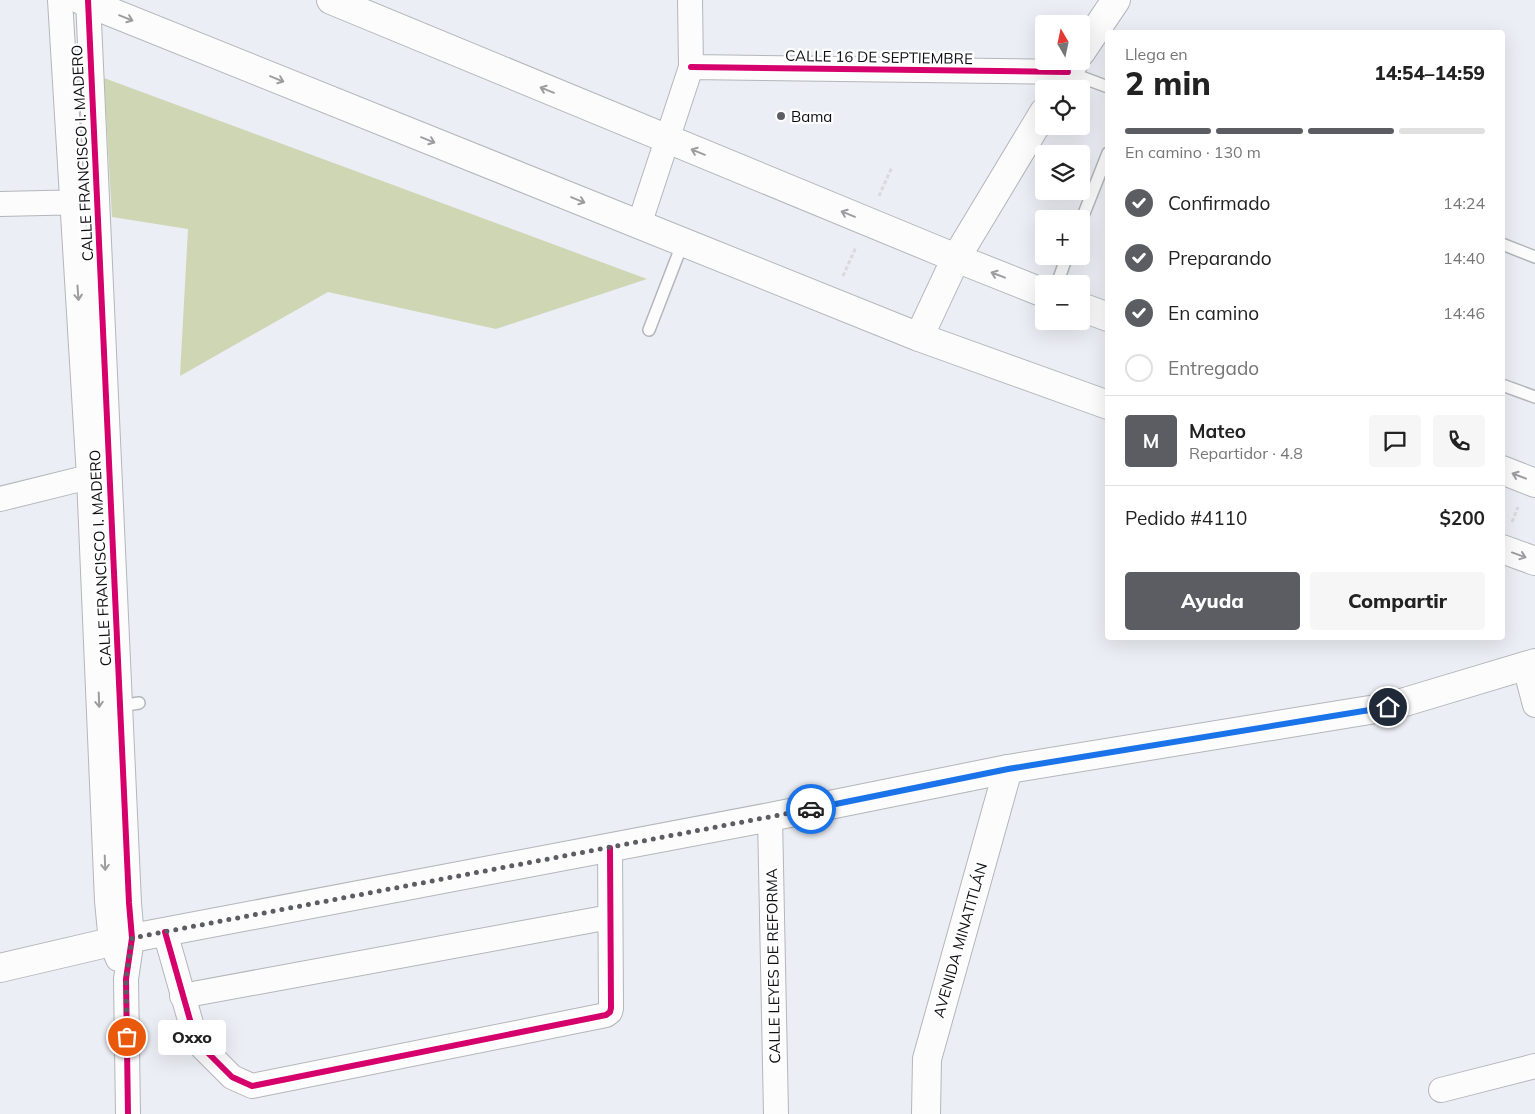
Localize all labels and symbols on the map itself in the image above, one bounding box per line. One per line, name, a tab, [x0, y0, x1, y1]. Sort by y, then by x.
one-way arrow	[118, 14, 134, 23]
north arrow	[1035, 15, 1090, 70]
street label: CALLE FRANCISCO I. MADERO	[67, 44, 97, 262]
street label: CALLE 16 DE SEPTIEMBRE	[785, 46, 973, 68]
one-way arrow	[269, 74, 284, 84]
one-way arrow	[540, 84, 555, 94]
place label: Bama	[791, 107, 832, 126]
marker: Bama	[775, 110, 787, 122]
one-way arrow	[420, 135, 435, 145]
one-way arrow	[691, 146, 706, 156]
one-way arrow	[571, 197, 586, 206]
one-way arrow	[841, 208, 856, 218]
one-way arrow	[991, 270, 1007, 279]
one-way arrow	[73, 285, 83, 301]
street label: CALLE FRANCISCO I. MADERO	[85, 449, 115, 667]
one-way arrow	[1512, 471, 1527, 481]
one-way arrow	[1511, 551, 1526, 560]
pin	[1367, 686, 1409, 728]
one-way arrow	[94, 692, 103, 708]
courier	[786, 784, 836, 834]
one-way arrow	[101, 854, 110, 870]
street label: AVENIDA MINATITLÁN	[929, 860, 991, 1020]
street label: CALLE LEYES DE REFORMA	[762, 868, 784, 1064]
pin	[106, 1016, 148, 1058]
callout: Oxxo	[157, 1020, 224, 1054]

